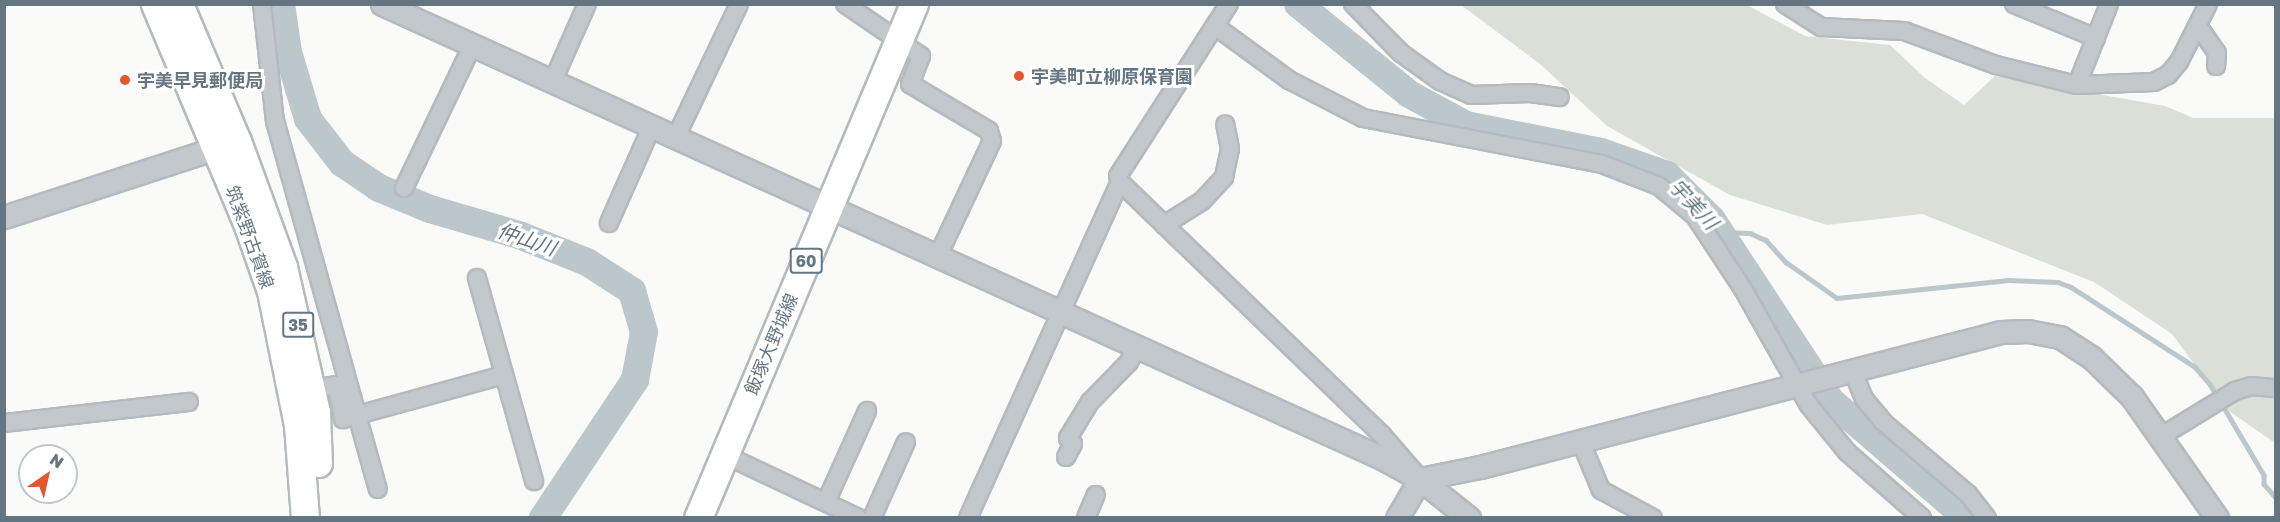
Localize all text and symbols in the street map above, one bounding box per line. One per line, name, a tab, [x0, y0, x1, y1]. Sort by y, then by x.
place label: 宇美町立柳原保育園	[1031, 65, 1193, 87]
place label: 宇美早見郵便局	[137, 69, 263, 91]
marker: 宇美町立柳原保育園	[1012, 69, 1026, 83]
marker: 宇美早見郵便局	[118, 73, 132, 87]
water label: 宇美川	[1665, 174, 1723, 234]
street label: 筑紫野古賀線	[221, 183, 279, 291]
water label: 仲山川	[495, 218, 559, 260]
road number: 60	[790, 248, 822, 274]
street label: 飯塚大野城線	[740, 290, 802, 398]
road number: 35	[282, 312, 314, 338]
north arrow	[18, 444, 78, 504]
text: N	[46, 449, 68, 472]

